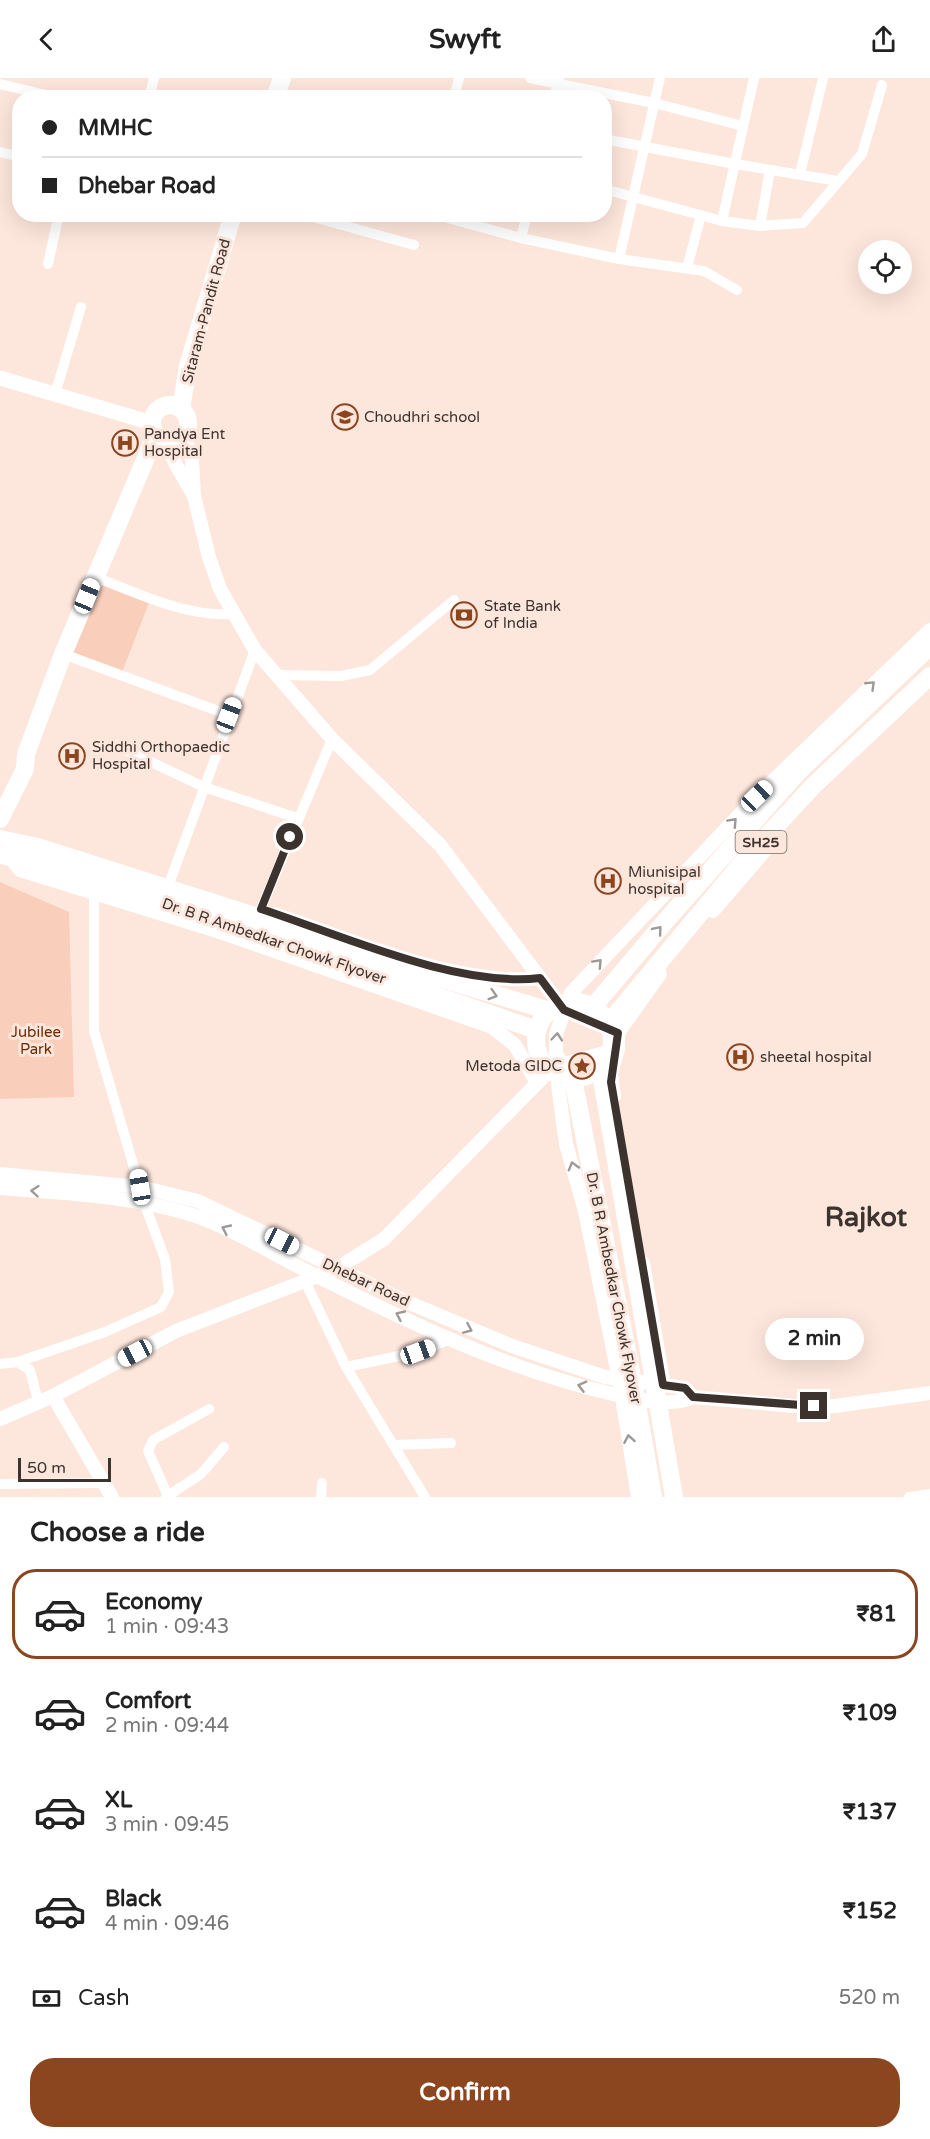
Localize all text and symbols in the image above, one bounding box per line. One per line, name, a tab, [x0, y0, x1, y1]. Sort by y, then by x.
icon: back	[30, 23, 63, 56]
text: Swyft	[429, 23, 501, 56]
icon: share	[867, 23, 900, 56]
text: MMHC	[78, 115, 152, 141]
text: Dhebar Road	[78, 173, 216, 199]
street label: Sitaram-Pandit Road	[178, 237, 234, 385]
map controls	[858, 240, 912, 294]
button: locate	[858, 240, 912, 294]
school or university icon: Choudhri school	[330, 402, 360, 432]
place label: Choudhri school	[364, 408, 480, 426]
place label: Pandya Ent Hospital	[144, 425, 225, 460]
hospital icon: Pandya Ent Hospital	[110, 428, 140, 458]
car	[72, 576, 102, 616]
place label: State Bank of India	[484, 597, 561, 632]
bank icon: State Bank of India	[449, 600, 479, 630]
one-way arrow	[865, 681, 875, 692]
car	[214, 695, 244, 735]
place label: Siddhi Orthopaedic Hospital	[92, 738, 230, 773]
hospital icon: Siddhi Orthopaedic Hospital	[57, 741, 87, 771]
car	[738, 777, 776, 815]
one-way arrow	[726, 818, 737, 829]
route start	[276, 823, 303, 850]
road number: SH25	[736, 831, 786, 853]
place label: Miunisipal hospital	[628, 863, 701, 898]
hospital icon: Miunisipal hospital	[593, 866, 623, 896]
street label: Dr. B R Ambedkar Chowk Flyover	[160, 894, 389, 988]
one-way arrow	[651, 926, 662, 937]
one-way arrow	[591, 960, 602, 971]
one-way arrow	[487, 988, 498, 1000]
park label: Jubilee Park	[11, 1023, 61, 1058]
one-way arrow	[550, 1032, 563, 1042]
hospital icon: sheetal hospital	[725, 1042, 755, 1072]
place label: sheetal hospital	[760, 1048, 872, 1066]
place icon: Metoda GIDC	[567, 1051, 597, 1081]
place label: Metoda GIDC	[465, 1057, 562, 1075]
one-way arrow	[567, 1161, 580, 1171]
car	[128, 1168, 152, 1206]
street label: Dr. B R Ambedkar Chowk Flyover	[583, 1171, 645, 1406]
one-way arrow	[31, 1185, 40, 1198]
district label: Rajkot	[825, 1201, 908, 1234]
one-way arrow	[221, 1224, 232, 1236]
car	[262, 1225, 302, 1257]
street label: Dhebar Road	[320, 1254, 412, 1310]
one-way arrow	[396, 1311, 407, 1323]
callout: 2 min	[764, 1319, 864, 1361]
one-way arrow	[462, 1322, 473, 1334]
text: 2 min	[788, 1327, 841, 1351]
car	[115, 1337, 155, 1369]
car	[398, 1337, 438, 1367]
one-way arrow	[577, 1381, 588, 1393]
route end	[800, 1392, 827, 1419]
one-way arrow	[623, 1435, 635, 1444]
scale bar	[18, 1455, 111, 1482]
text: 50 m	[27, 1458, 66, 1478]
text: Choose a ride	[30, 1516, 205, 1549]
icon: car	[33, 1587, 87, 1641]
text: Economy	[105, 1589, 202, 1615]
text: ₹81	[856, 1601, 897, 1627]
text: 1 min · 09:43	[105, 1615, 229, 1639]
icon: car	[33, 1686, 87, 1740]
text: Comfort	[105, 1688, 191, 1714]
text: ₹109	[843, 1700, 897, 1726]
text: 2 min · 09:44	[105, 1714, 229, 1738]
icon: car	[33, 1785, 87, 1839]
text: XL	[105, 1787, 132, 1813]
text: ₹137	[843, 1799, 897, 1825]
text: 3 min · 09:45	[105, 1813, 229, 1837]
icon: car	[33, 1884, 87, 1938]
text: Black	[105, 1886, 162, 1912]
text: ₹152	[843, 1898, 897, 1924]
text: 4 min · 09:46	[105, 1912, 229, 1936]
icon: cash	[30, 1982, 63, 2015]
text: Cash	[78, 1985, 130, 2011]
text: 520 m	[839, 1986, 900, 2010]
button: Confirm	[30, 2058, 900, 2127]

